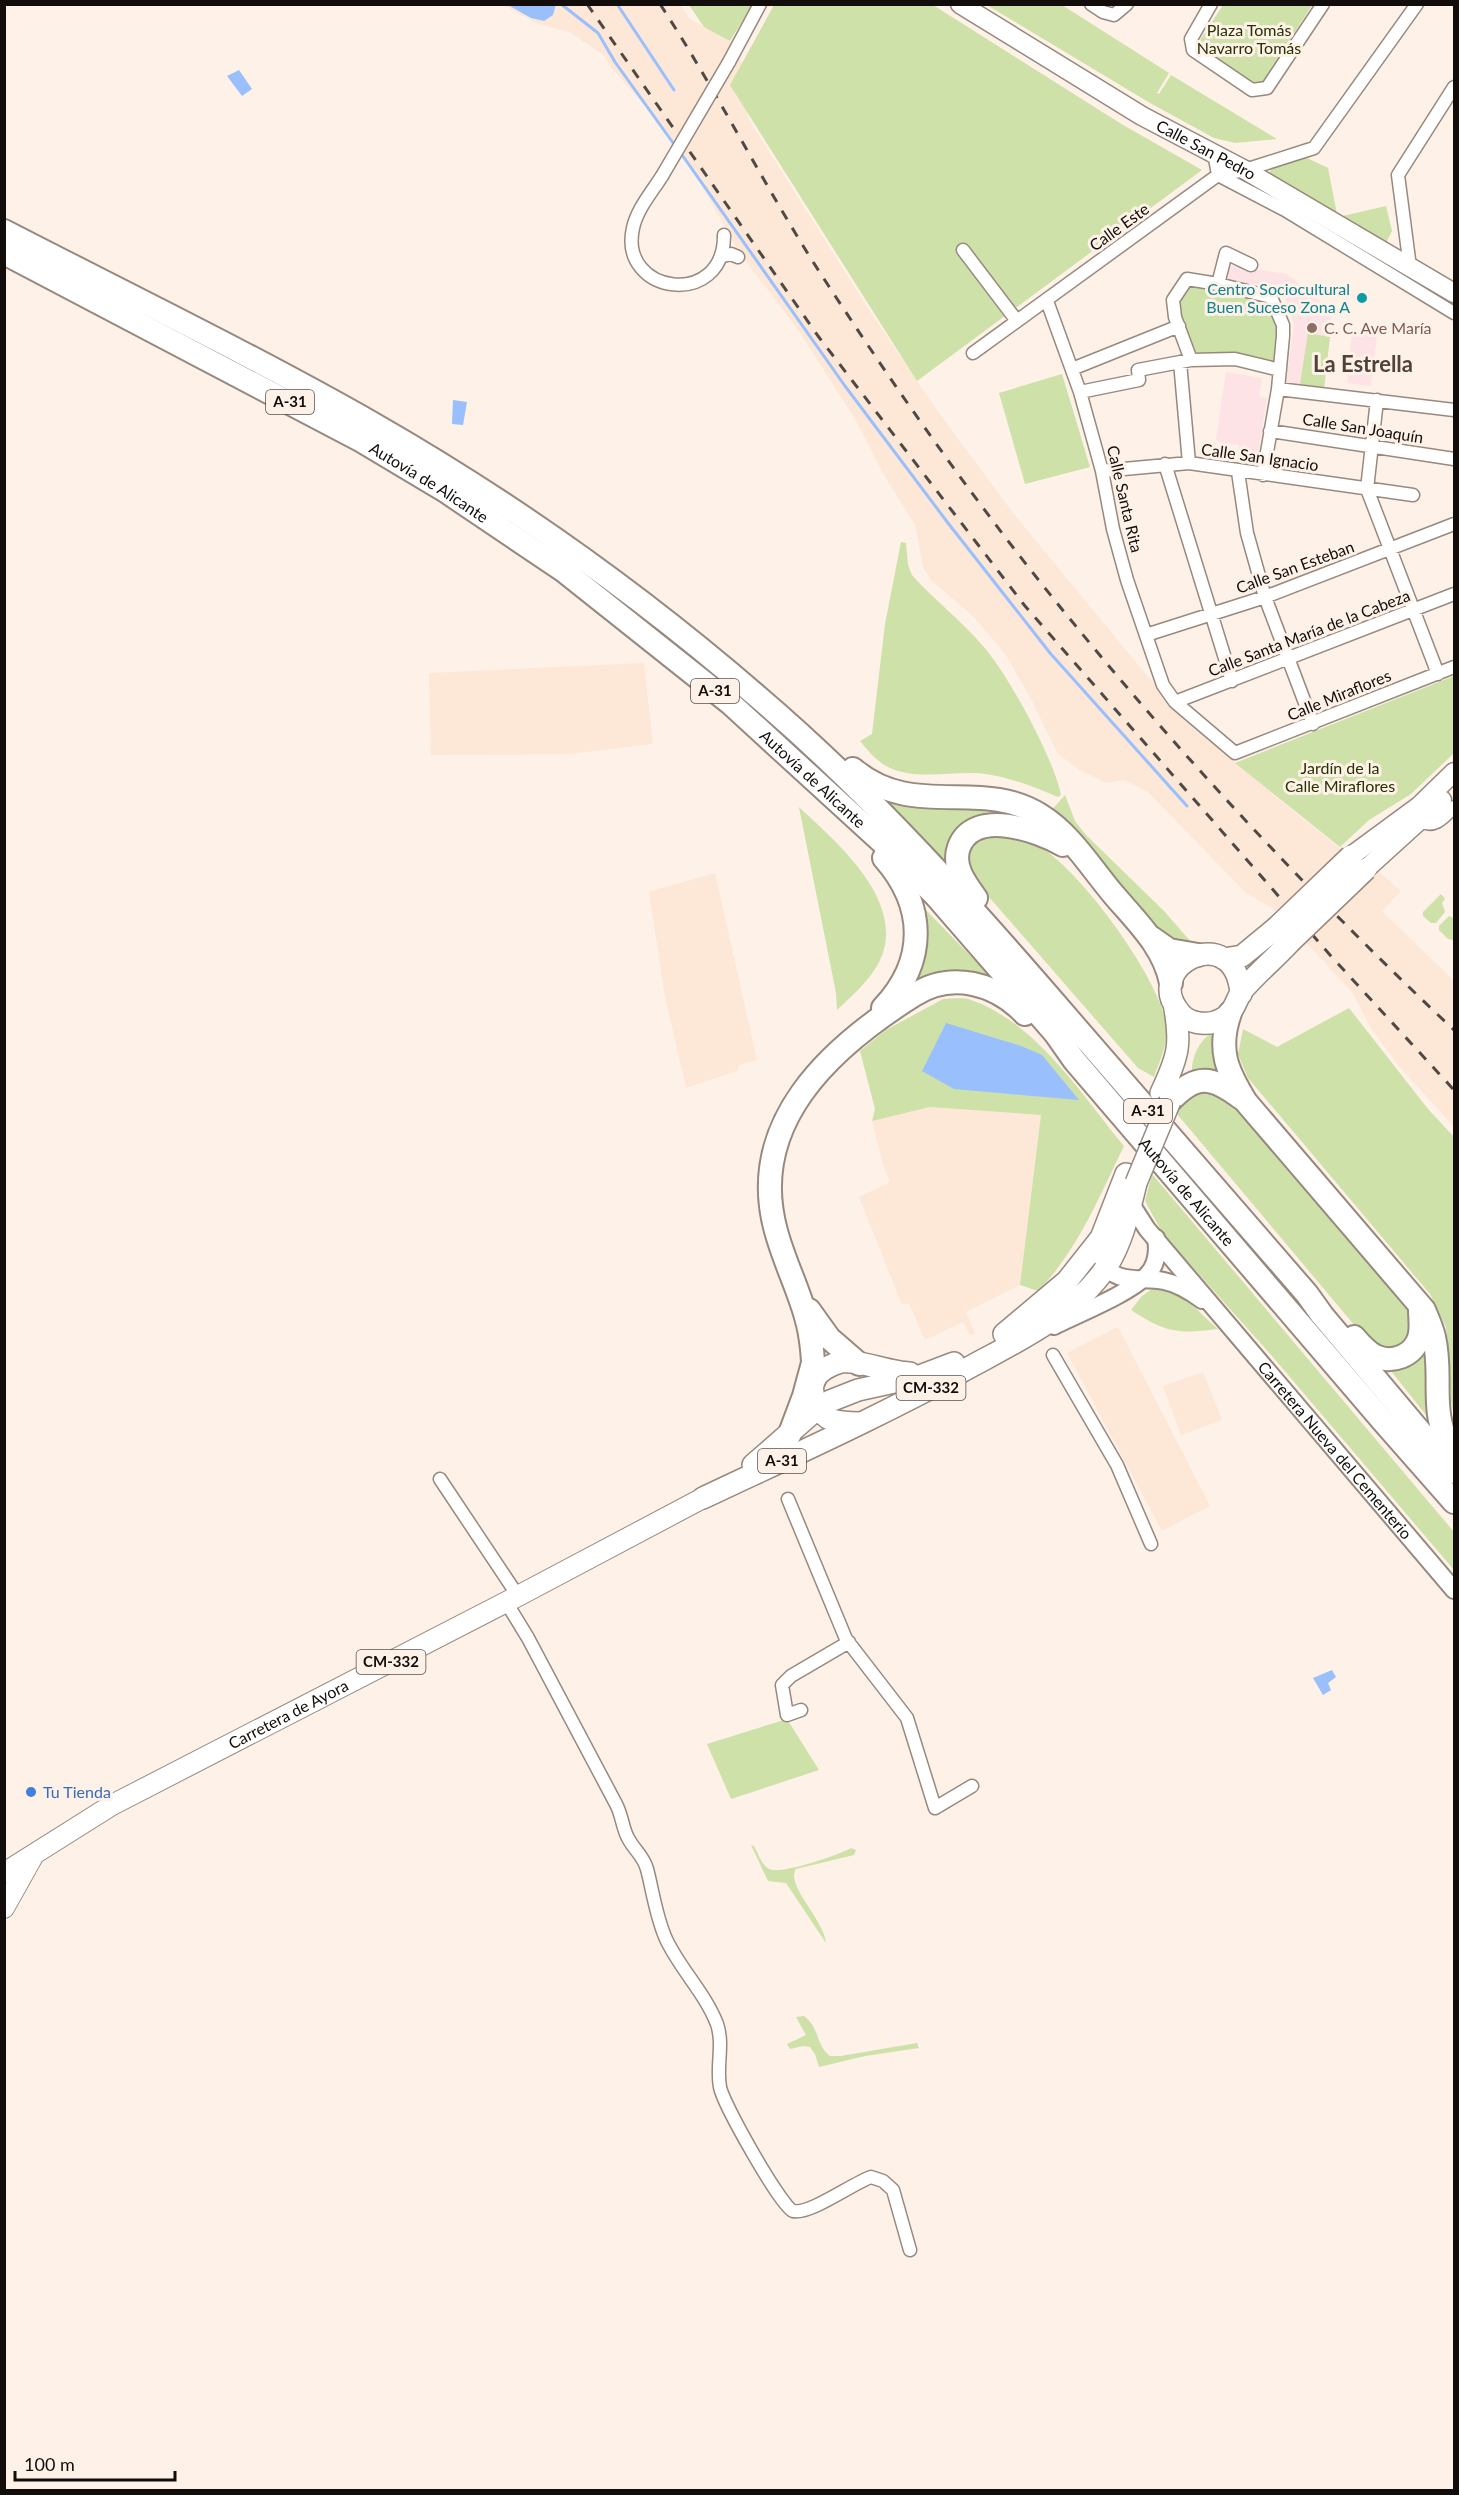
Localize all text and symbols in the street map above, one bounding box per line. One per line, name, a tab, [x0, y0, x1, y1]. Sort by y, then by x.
park label: Plaza Tomás Navarro Tomás	[1197, 20, 1301, 57]
street label: Calle San Pedro	[1153, 115, 1259, 183]
street label: Calle Este	[1085, 199, 1152, 255]
place label: Centro Sociocultural Buen Suceso Zona A	[1206, 279, 1350, 316]
marker: Centro Sociocultural Buen Suceso Zona A	[1355, 291, 1369, 305]
place label: C. C. Ave María	[1324, 318, 1432, 337]
marker: C. C. Ave María	[1305, 321, 1319, 335]
district label: La Estrella	[1313, 350, 1413, 377]
road number: A-31	[266, 390, 314, 414]
street label: Calle San Joaquín	[1301, 409, 1425, 446]
street label: Autovía de Alicante	[366, 438, 492, 526]
street label: Calle San Ignacio	[1200, 439, 1320, 474]
street label: Calle Santa Rita	[1104, 444, 1147, 554]
street label: Calle San Esteban	[1233, 536, 1356, 597]
street label: Calle Santa María de la Cabeza	[1205, 585, 1412, 680]
street label: Calle Miraflores	[1284, 665, 1394, 724]
road number: A-31	[691, 679, 739, 703]
street label: Autovía de Alicante	[756, 725, 870, 831]
park label: Jardín de la Calle Miraflores	[1285, 758, 1395, 795]
road number: A-31	[1124, 1099, 1172, 1123]
street label: Autovía de Alicante	[1136, 1133, 1239, 1249]
street label: Carretera Nueva del Cementerio	[1255, 1357, 1416, 1543]
road number: CM-332	[896, 1376, 966, 1400]
road number: A-31	[758, 1449, 806, 1473]
road number: CM-332	[356, 1650, 426, 1674]
street label: Carretera de Ayora	[225, 1675, 351, 1752]
place label: Tu Tienda	[43, 1782, 111, 1801]
marker: Tu Tienda	[24, 1785, 38, 1799]
scale bar	[15, 2444, 176, 2482]
text: 100 m	[24, 2453, 75, 2475]

